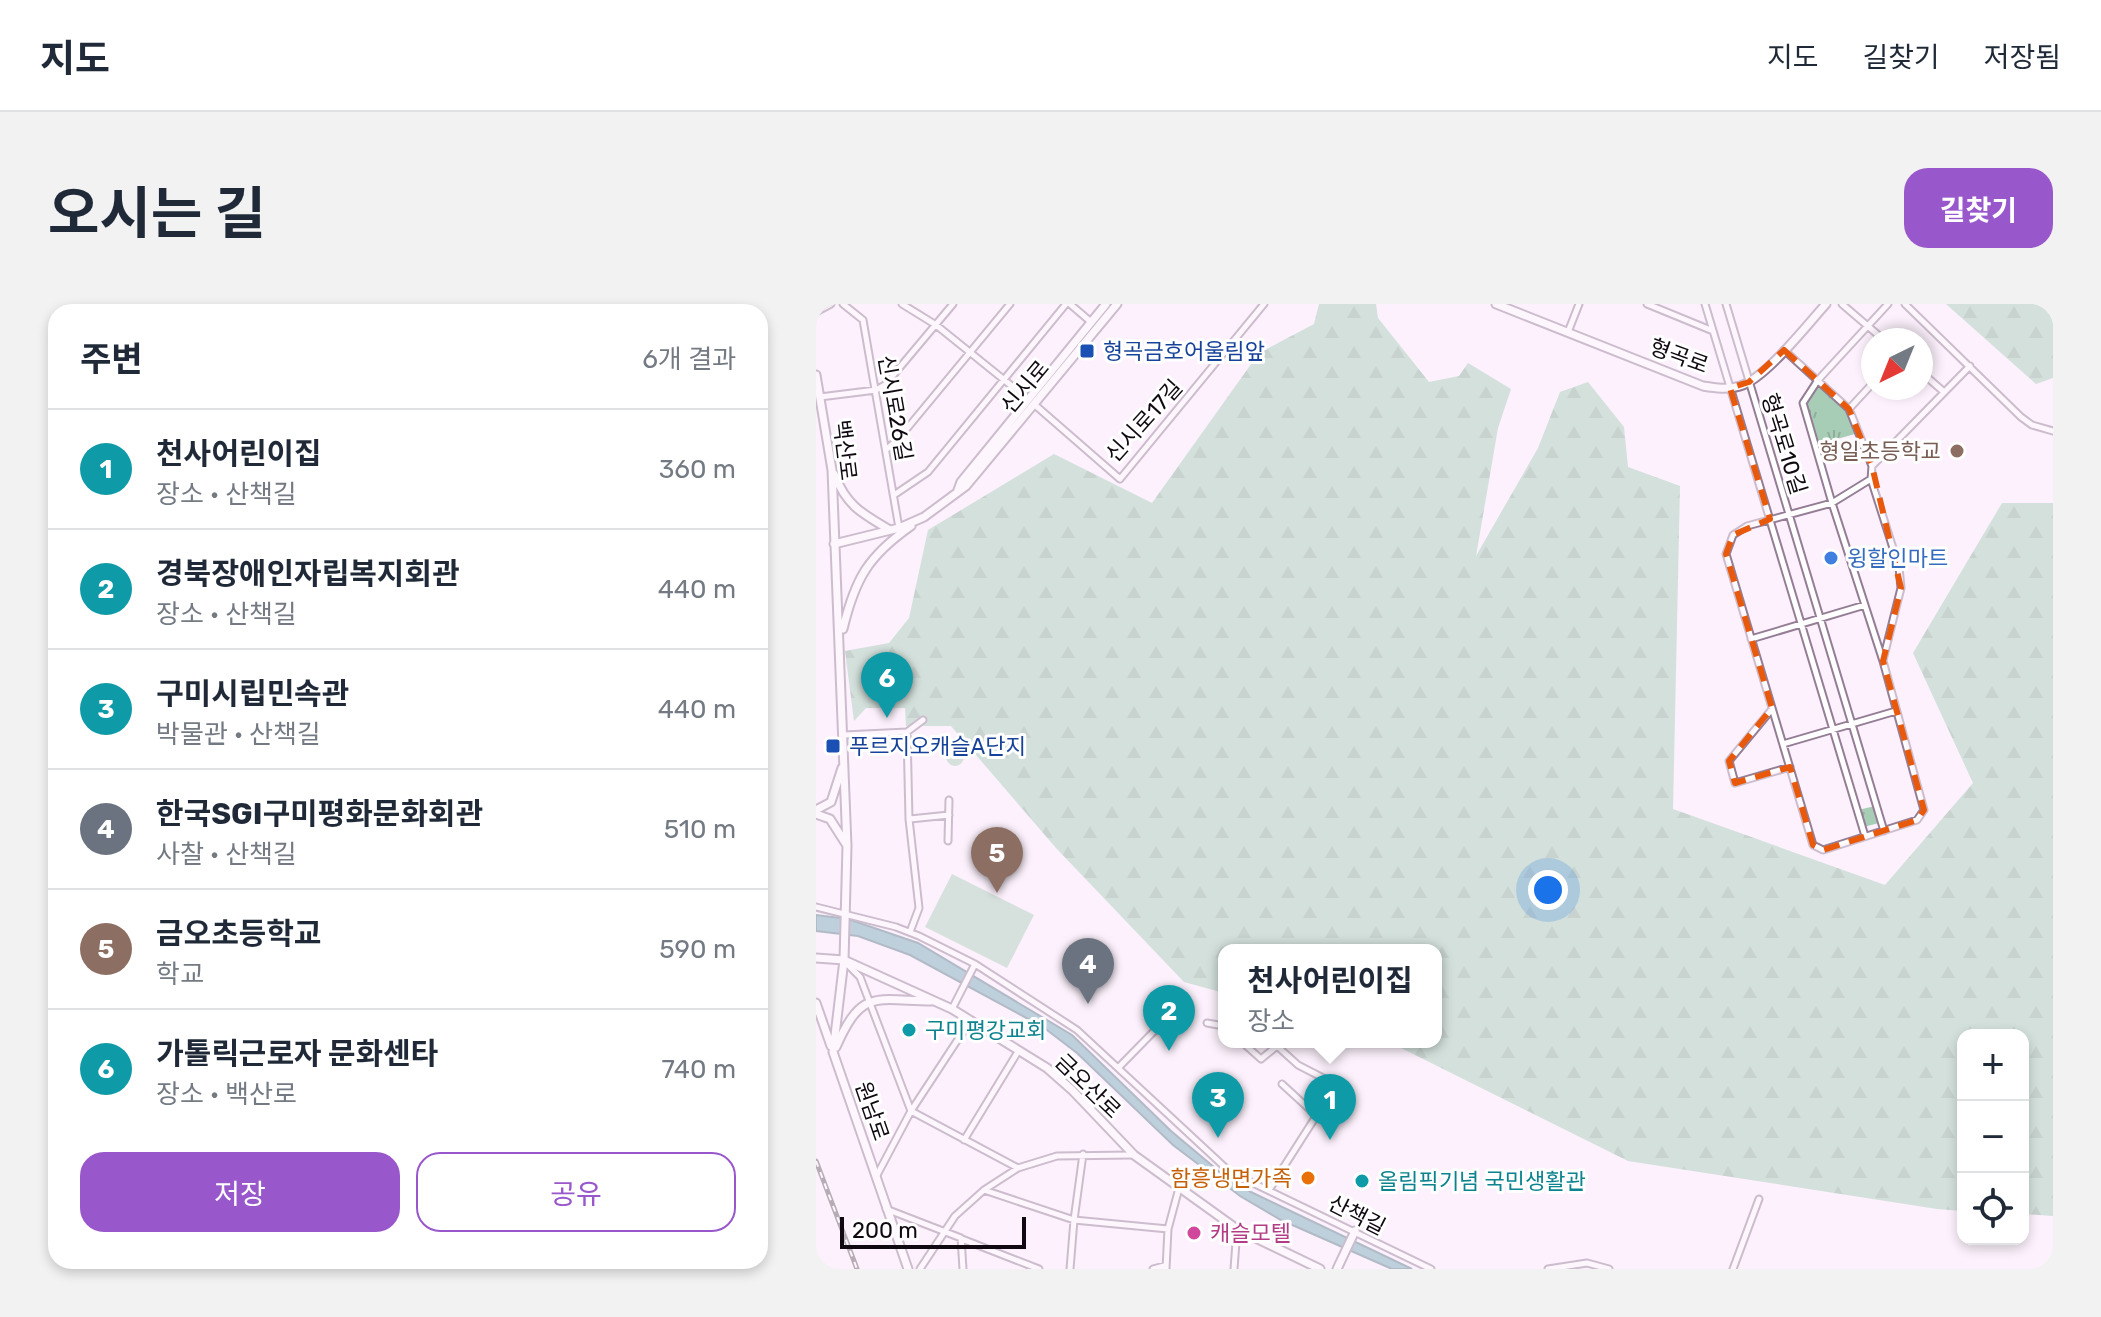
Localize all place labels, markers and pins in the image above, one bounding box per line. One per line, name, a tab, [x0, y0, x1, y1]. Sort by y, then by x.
place label: 형곡금호어울림앞	[1103, 338, 1265, 365]
marker: 형곡금호어울림앞	[1078, 342, 1096, 360]
place label: 형일초등학교	[1820, 438, 1941, 465]
marker: 형일초등학교	[1948, 442, 1966, 460]
place label: 윙할인마트	[1847, 545, 1948, 572]
marker: 윙할인마트	[1822, 549, 1840, 567]
pin: 6	[861, 652, 913, 718]
place label: 푸르지오캐슬A단지	[849, 733, 1026, 760]
marker: 푸르지오캐슬A단지	[824, 737, 842, 755]
pin: 5	[971, 827, 1023, 893]
pin: 4	[1062, 938, 1114, 1004]
pin: 2	[1143, 985, 1195, 1051]
place label: 구미평강교회	[925, 1017, 1046, 1044]
marker: 구미평강교회	[900, 1021, 918, 1039]
pin: 3	[1192, 1072, 1244, 1138]
pin: 1	[1304, 1074, 1356, 1140]
place label: 함흥냉면가족	[1171, 1165, 1292, 1192]
place label: 올림픽기념 국민생활관	[1378, 1168, 1586, 1195]
marker: 함흥냉면가족	[1299, 1169, 1317, 1187]
marker: 올림픽기념 국민생활관	[1353, 1172, 1371, 1190]
place label: 캐슬모텔	[1210, 1220, 1291, 1247]
marker: 캐슬모텔	[1185, 1224, 1203, 1242]

